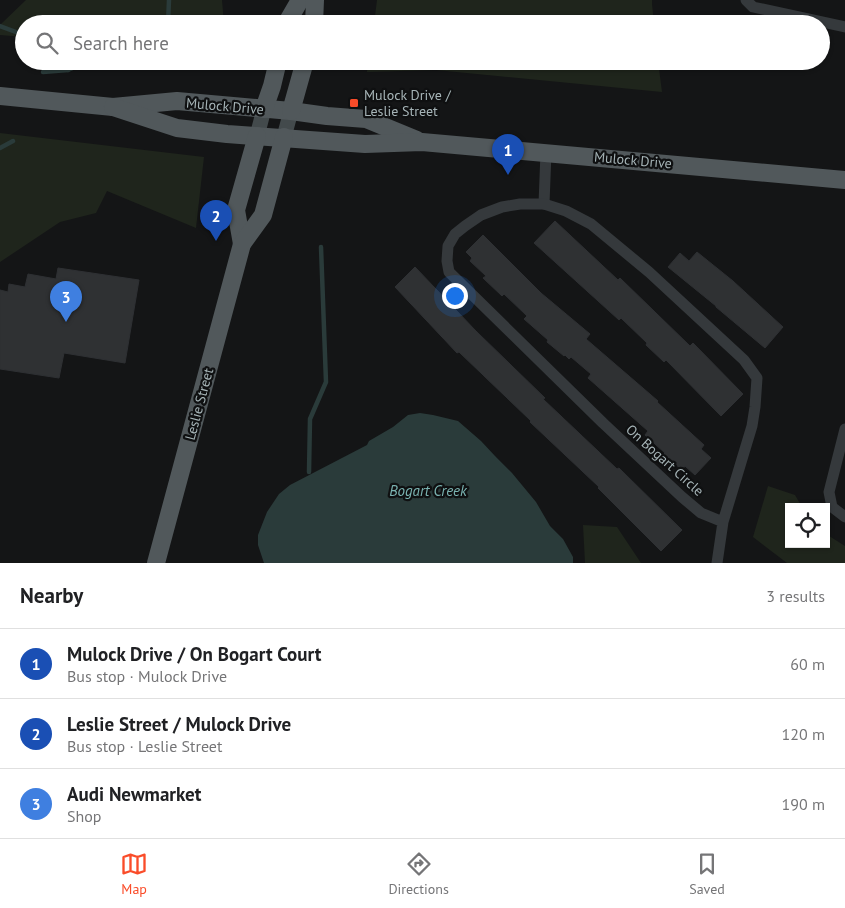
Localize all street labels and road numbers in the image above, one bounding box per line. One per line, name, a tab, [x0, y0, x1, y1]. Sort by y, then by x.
street label: Mulock Drive	[185, 94, 265, 118]
street label: Mulock Drive	[593, 148, 673, 172]
street label: Leslie Street	[181, 366, 217, 442]
street label: On Bogart Circle	[622, 420, 708, 500]

